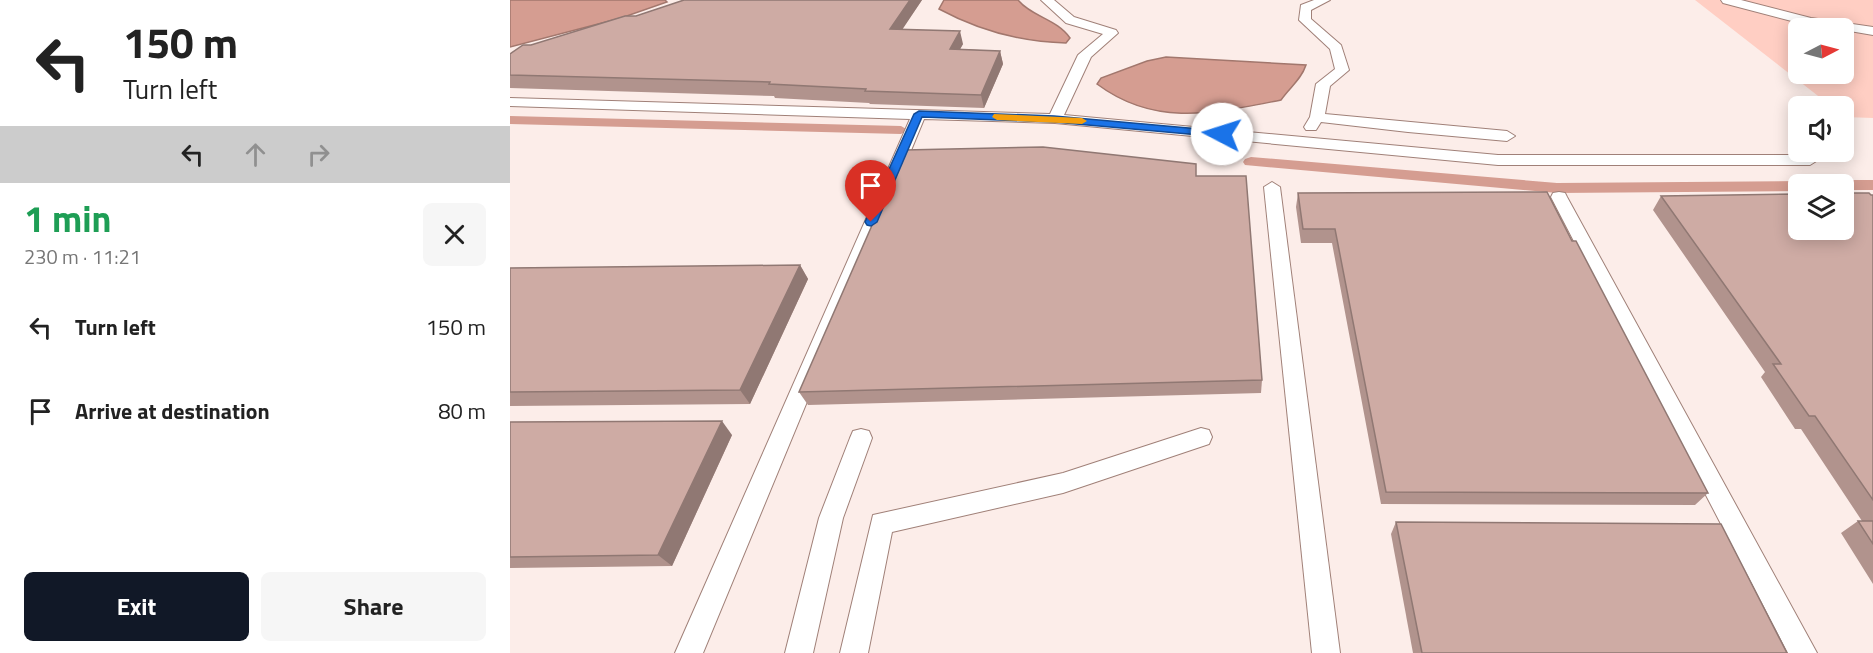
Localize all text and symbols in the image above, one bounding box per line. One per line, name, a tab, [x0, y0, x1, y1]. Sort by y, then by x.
text: 150 m	[123, 10, 238, 74]
north arrow	[1788, 18, 1854, 84]
map controls	[1788, 18, 1854, 240]
icon: left	[24, 24, 102, 102]
text: Turn left	[123, 68, 217, 109]
button: sound	[1788, 96, 1854, 162]
position arrow	[1190, 102, 1254, 166]
icon: left	[176, 138, 209, 171]
icon: ahead	[239, 138, 272, 171]
icon: right	[302, 138, 335, 171]
pin	[845, 160, 896, 222]
icon: arrive	[854, 169, 887, 202]
button: layers	[1788, 174, 1854, 240]
text: 1 min	[24, 191, 111, 246]
button: close	[423, 203, 486, 266]
text: 230 m · 11:21	[24, 241, 141, 272]
text: Turn left	[75, 310, 156, 344]
text: 150 m	[426, 310, 486, 344]
icon: left	[24, 311, 57, 344]
text: Arrive at destination	[75, 394, 270, 428]
text: 80 m	[438, 394, 486, 428]
icon: arrive	[24, 395, 57, 428]
button: Exit	[24, 572, 249, 641]
button: Share	[261, 572, 486, 641]

